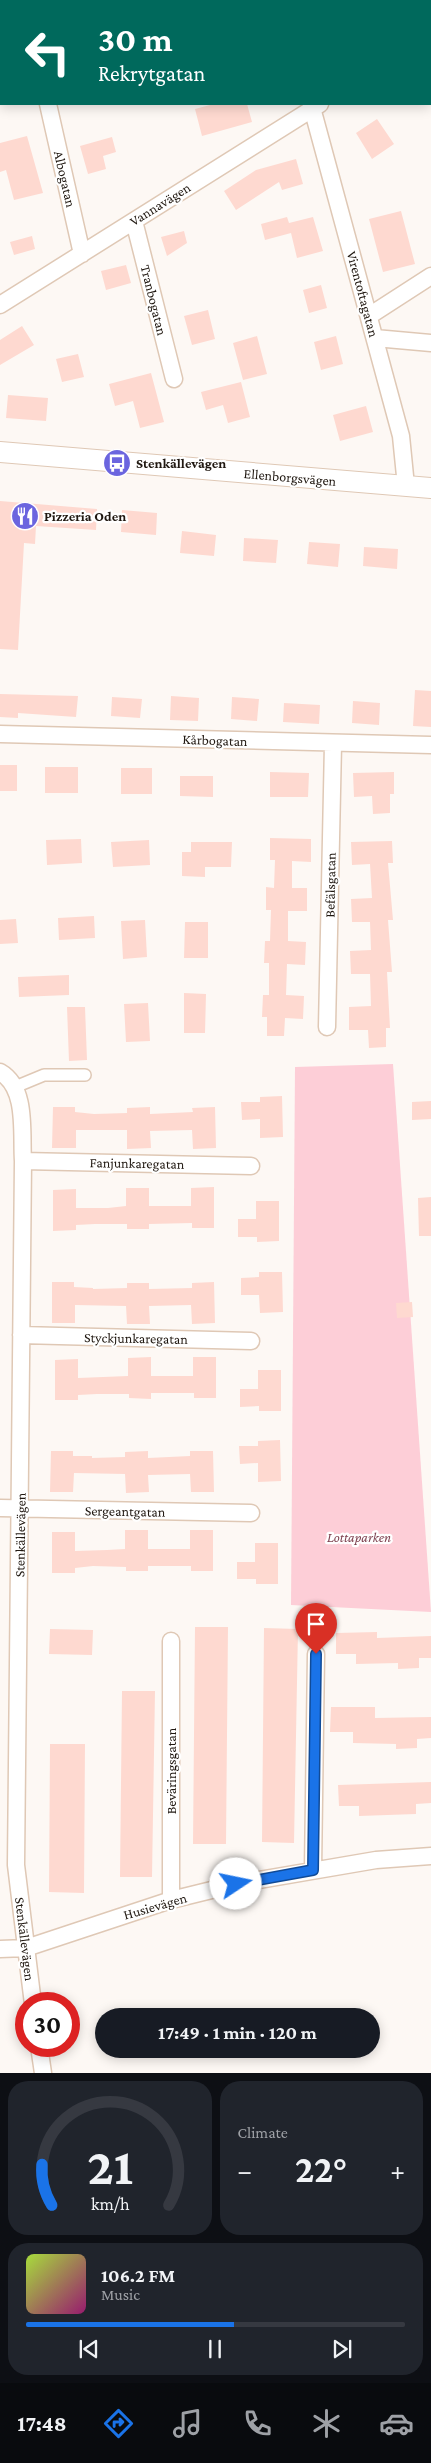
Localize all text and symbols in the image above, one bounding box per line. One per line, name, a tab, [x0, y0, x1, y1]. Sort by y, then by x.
icon: left	[15, 20, 80, 85]
text: 30 m	[98, 20, 173, 59]
text: Rekrytgatan	[98, 61, 205, 86]
street label: Albogatan	[51, 149, 79, 209]
street label: Vannavägen	[127, 179, 194, 229]
street label: Virentoftagatan	[344, 249, 382, 339]
street label: Tranbogatan	[138, 263, 171, 337]
bus stop icon: Stenkällevägen	[102, 448, 132, 478]
place label: Stenkällevägen	[136, 455, 226, 471]
street label: Ellenborgsvägen	[243, 465, 337, 489]
restaurant icon: Pizzeria Oden	[10, 501, 40, 531]
place label: Pizzeria Oden	[44, 508, 126, 524]
street label: Kårbogatan	[182, 731, 248, 749]
street label: Befälsgatan	[321, 852, 339, 918]
street label: Fanjunkaregatan	[90, 1154, 185, 1173]
street label: Styckjunkaregatan	[84, 1329, 189, 1348]
street label: Stenkällevägen	[11, 1492, 29, 1577]
street label: Sergeantgatan	[85, 1502, 166, 1520]
park label: Lottaparken	[327, 1529, 391, 1545]
pin	[295, 1603, 337, 1654]
icon: arrive	[302, 1610, 330, 1638]
street label: Beväringsgatan	[163, 1727, 179, 1814]
position arrow	[209, 1857, 261, 1909]
street label: Husievägen	[122, 1889, 189, 1923]
street label: Stenkällevägen	[12, 1896, 38, 1982]
speed limit sign: 30	[15, 1992, 80, 2057]
text: 17:49 · 1 min · 120 m	[158, 2022, 317, 2043]
text: Climate	[238, 2124, 288, 2141]
text: 21	[87, 2137, 133, 2195]
text: 22°	[295, 2148, 347, 2190]
text: −	[238, 2155, 252, 2186]
text: +	[390, 2155, 405, 2186]
text: km/h	[90, 2194, 129, 2214]
text: 106.2 FM	[101, 2265, 175, 2286]
text: Music	[101, 2286, 140, 2303]
icon: previous	[75, 2335, 103, 2363]
icon: pause	[201, 2335, 229, 2363]
icon: next	[328, 2335, 356, 2363]
icon: directions	[101, 2406, 136, 2441]
icon: music	[170, 2406, 205, 2441]
icon: phone	[240, 2406, 275, 2441]
icon: climate	[309, 2406, 344, 2441]
icon: car	[379, 2406, 414, 2441]
text: 17:48	[17, 2411, 66, 2436]

